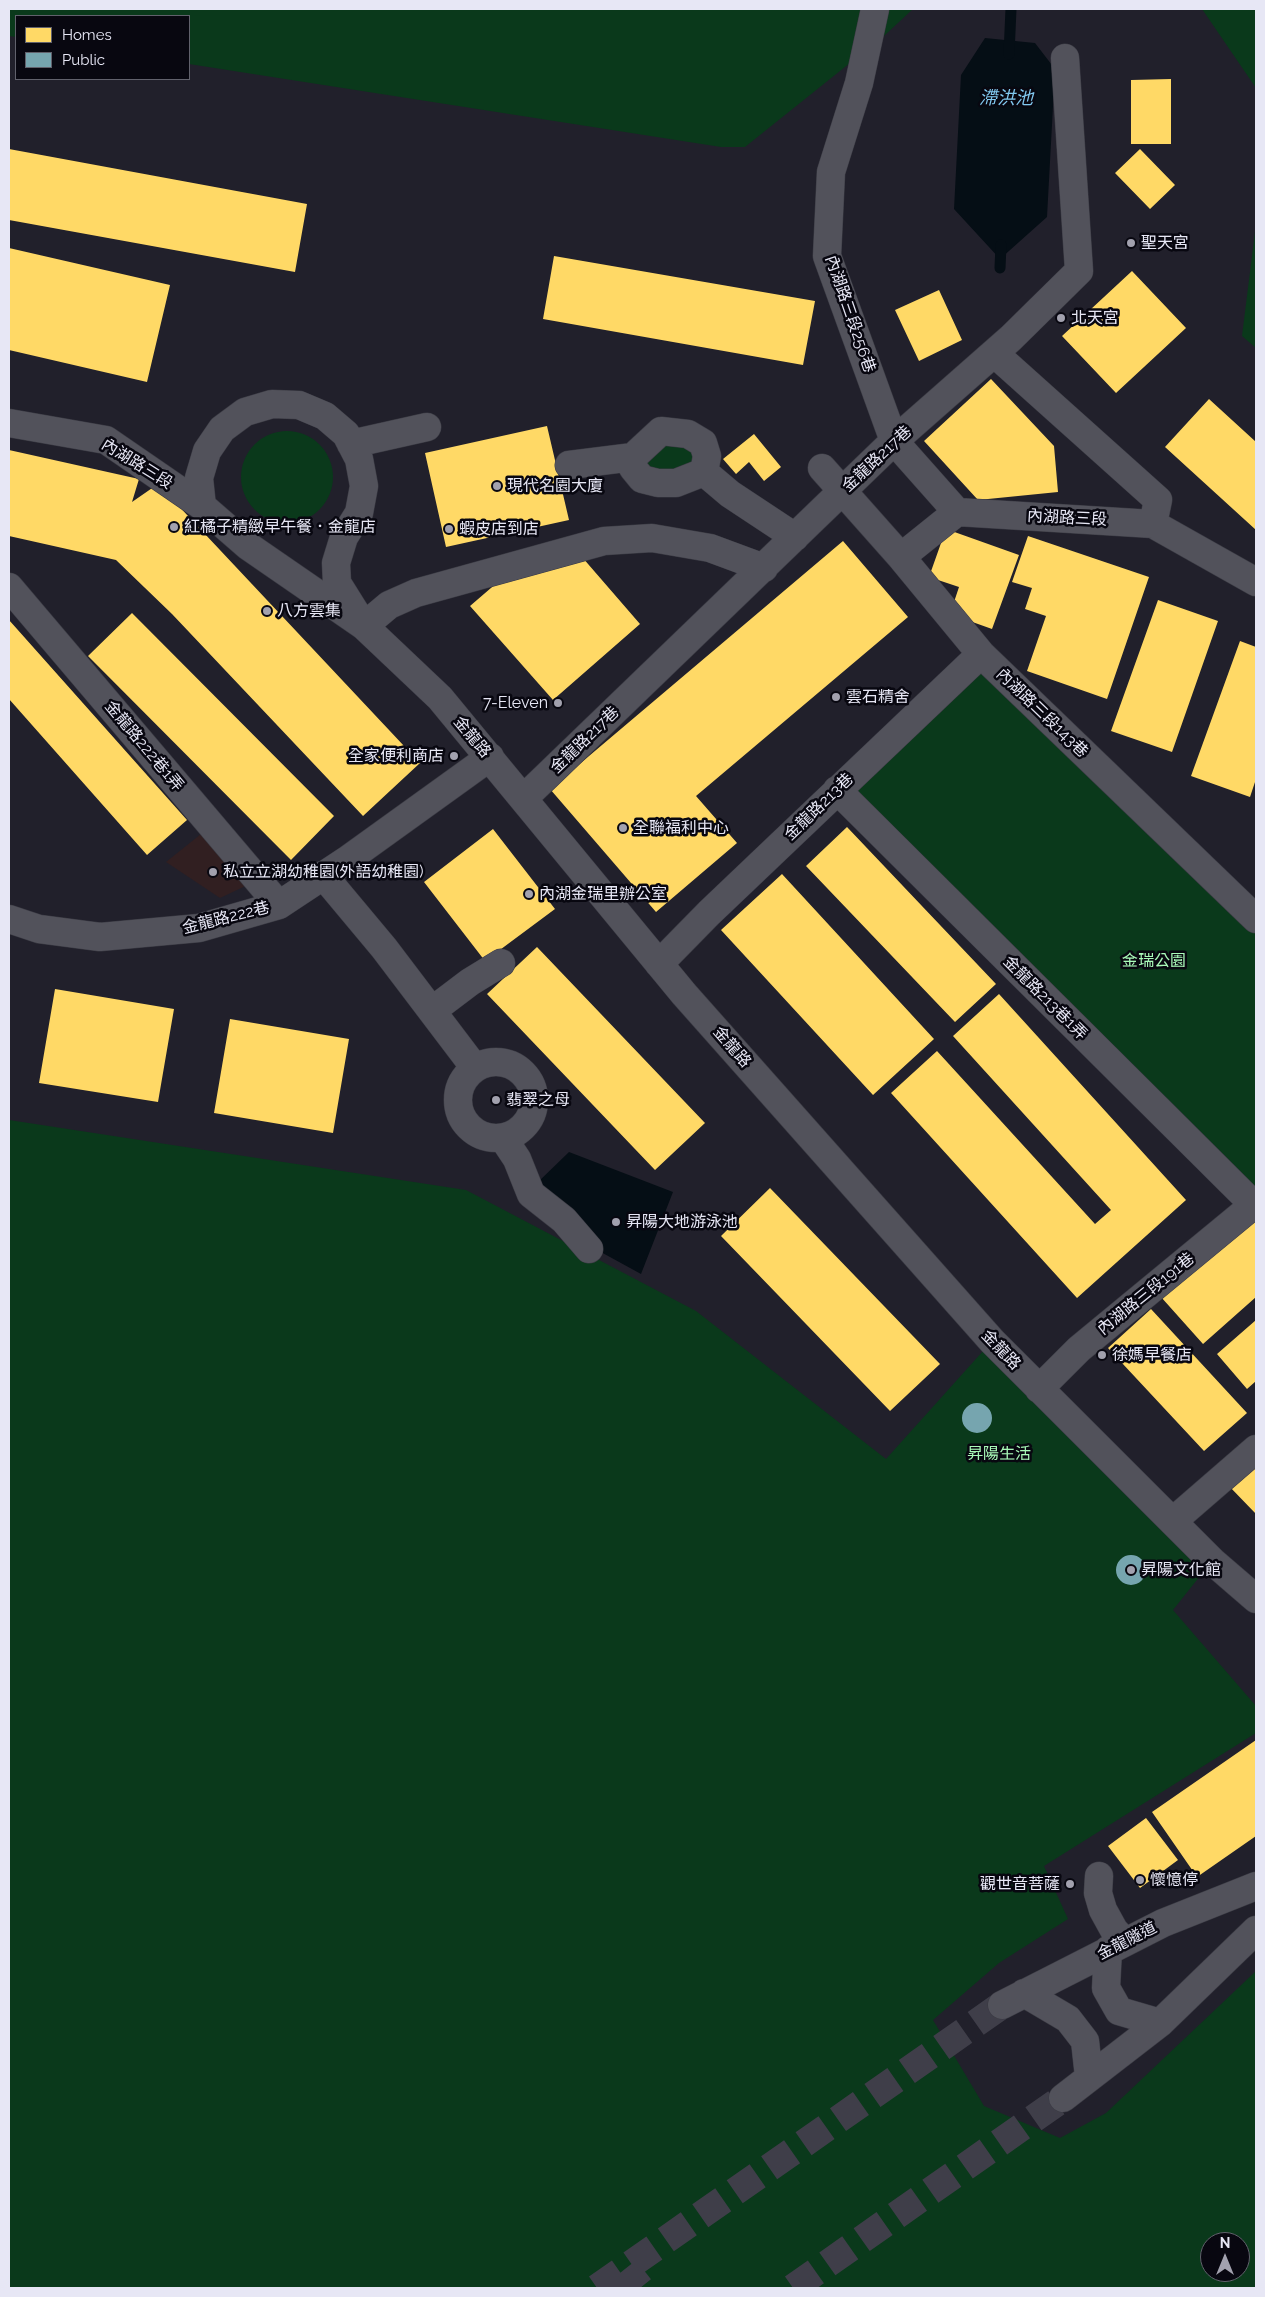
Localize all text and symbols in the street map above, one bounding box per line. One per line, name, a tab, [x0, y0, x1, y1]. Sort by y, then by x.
legend	[15, 15, 190, 80]
text: Homes	[62, 26, 112, 44]
text: Public	[62, 51, 105, 69]
water label: 滯洪池	[979, 88, 1033, 110]
place label: 聖天宮	[1141, 233, 1189, 253]
marker: 聖天宮	[1125, 237, 1137, 249]
street label: 內湖路三段256巷	[821, 253, 879, 375]
place label: 北天宮	[1071, 308, 1119, 328]
marker: 北天宮	[1055, 312, 1067, 324]
street label: 金龍路217巷	[838, 422, 916, 496]
street label: 內湖路三段	[98, 435, 176, 493]
place label: 現代名園大廈	[507, 476, 603, 496]
marker: 現代名園大廈	[491, 480, 503, 492]
street label: 內湖路三段	[1027, 506, 1107, 530]
place label: 紅橘子精緻早午餐．金龍店	[184, 517, 376, 537]
place label: 蝦皮店到店	[459, 519, 539, 539]
marker: 紅橘子精緻早午餐．金龍店	[168, 521, 180, 533]
marker: 蝦皮店到店	[443, 523, 455, 535]
place label: 八方雲集	[277, 601, 341, 621]
marker: 八方雲集	[261, 605, 273, 617]
street label: 內湖路三段143巷	[992, 664, 1092, 762]
place label: 雲石精舍	[846, 687, 910, 707]
marker: 雲石精舍	[830, 691, 842, 703]
place label: 7-Eleven	[483, 693, 548, 713]
street label: 金龍路222巷1弄	[101, 697, 187, 795]
marker: 7-Eleven	[552, 697, 564, 709]
street label: 金龍路217巷	[547, 703, 623, 777]
street label: 金龍路	[449, 712, 495, 762]
place label: 全家便利商店	[348, 746, 444, 766]
marker: 全家便利商店	[448, 750, 460, 762]
street label: 金龍路213巷	[781, 770, 857, 844]
place label: 全聯福利中心	[633, 818, 729, 838]
marker: 全聯福利中心	[617, 822, 629, 834]
place label: 私立立湖幼稚園(外語幼稚園)	[223, 862, 424, 882]
marker: 私立立湖幼稚園(外語幼稚園)	[207, 866, 219, 878]
place label: 內湖金瑞里辦公室	[539, 884, 667, 904]
marker: 內湖金瑞里辦公室	[523, 888, 535, 900]
street label: 金龍路222巷	[180, 898, 272, 938]
park label: 金瑞公園	[1122, 951, 1186, 971]
street label: 金龍路213巷1弄	[999, 952, 1091, 1044]
street label: 金龍路	[709, 1023, 755, 1071]
place label: 翡翠之母	[506, 1090, 570, 1110]
marker: 翡翠之母	[490, 1094, 502, 1106]
place label: 昇陽大地游泳池	[626, 1212, 738, 1232]
marker: 昇陽大地游泳池	[610, 1216, 622, 1228]
street label: 內湖路三段191巷	[1094, 1249, 1198, 1339]
street label: 金龍路	[977, 1326, 1025, 1374]
place label: 徐媽早餐店	[1112, 1345, 1192, 1365]
marker: 徐媽早餐店	[1096, 1349, 1108, 1361]
park label: 昇陽生活	[967, 1444, 1031, 1464]
place label: 昇陽文化館	[1141, 1560, 1221, 1580]
marker: 昇陽文化館	[1125, 1564, 1137, 1576]
place label: 懷憶停	[1150, 1870, 1198, 1890]
place label: 觀世音菩薩	[980, 1874, 1060, 1894]
marker: 懷憶停	[1134, 1874, 1146, 1886]
marker: 觀世音菩薩	[1064, 1878, 1076, 1890]
street label: 金龍隧道	[1094, 1918, 1160, 1964]
north arrow	[1200, 2232, 1250, 2282]
text: N	[1220, 2235, 1230, 2251]

